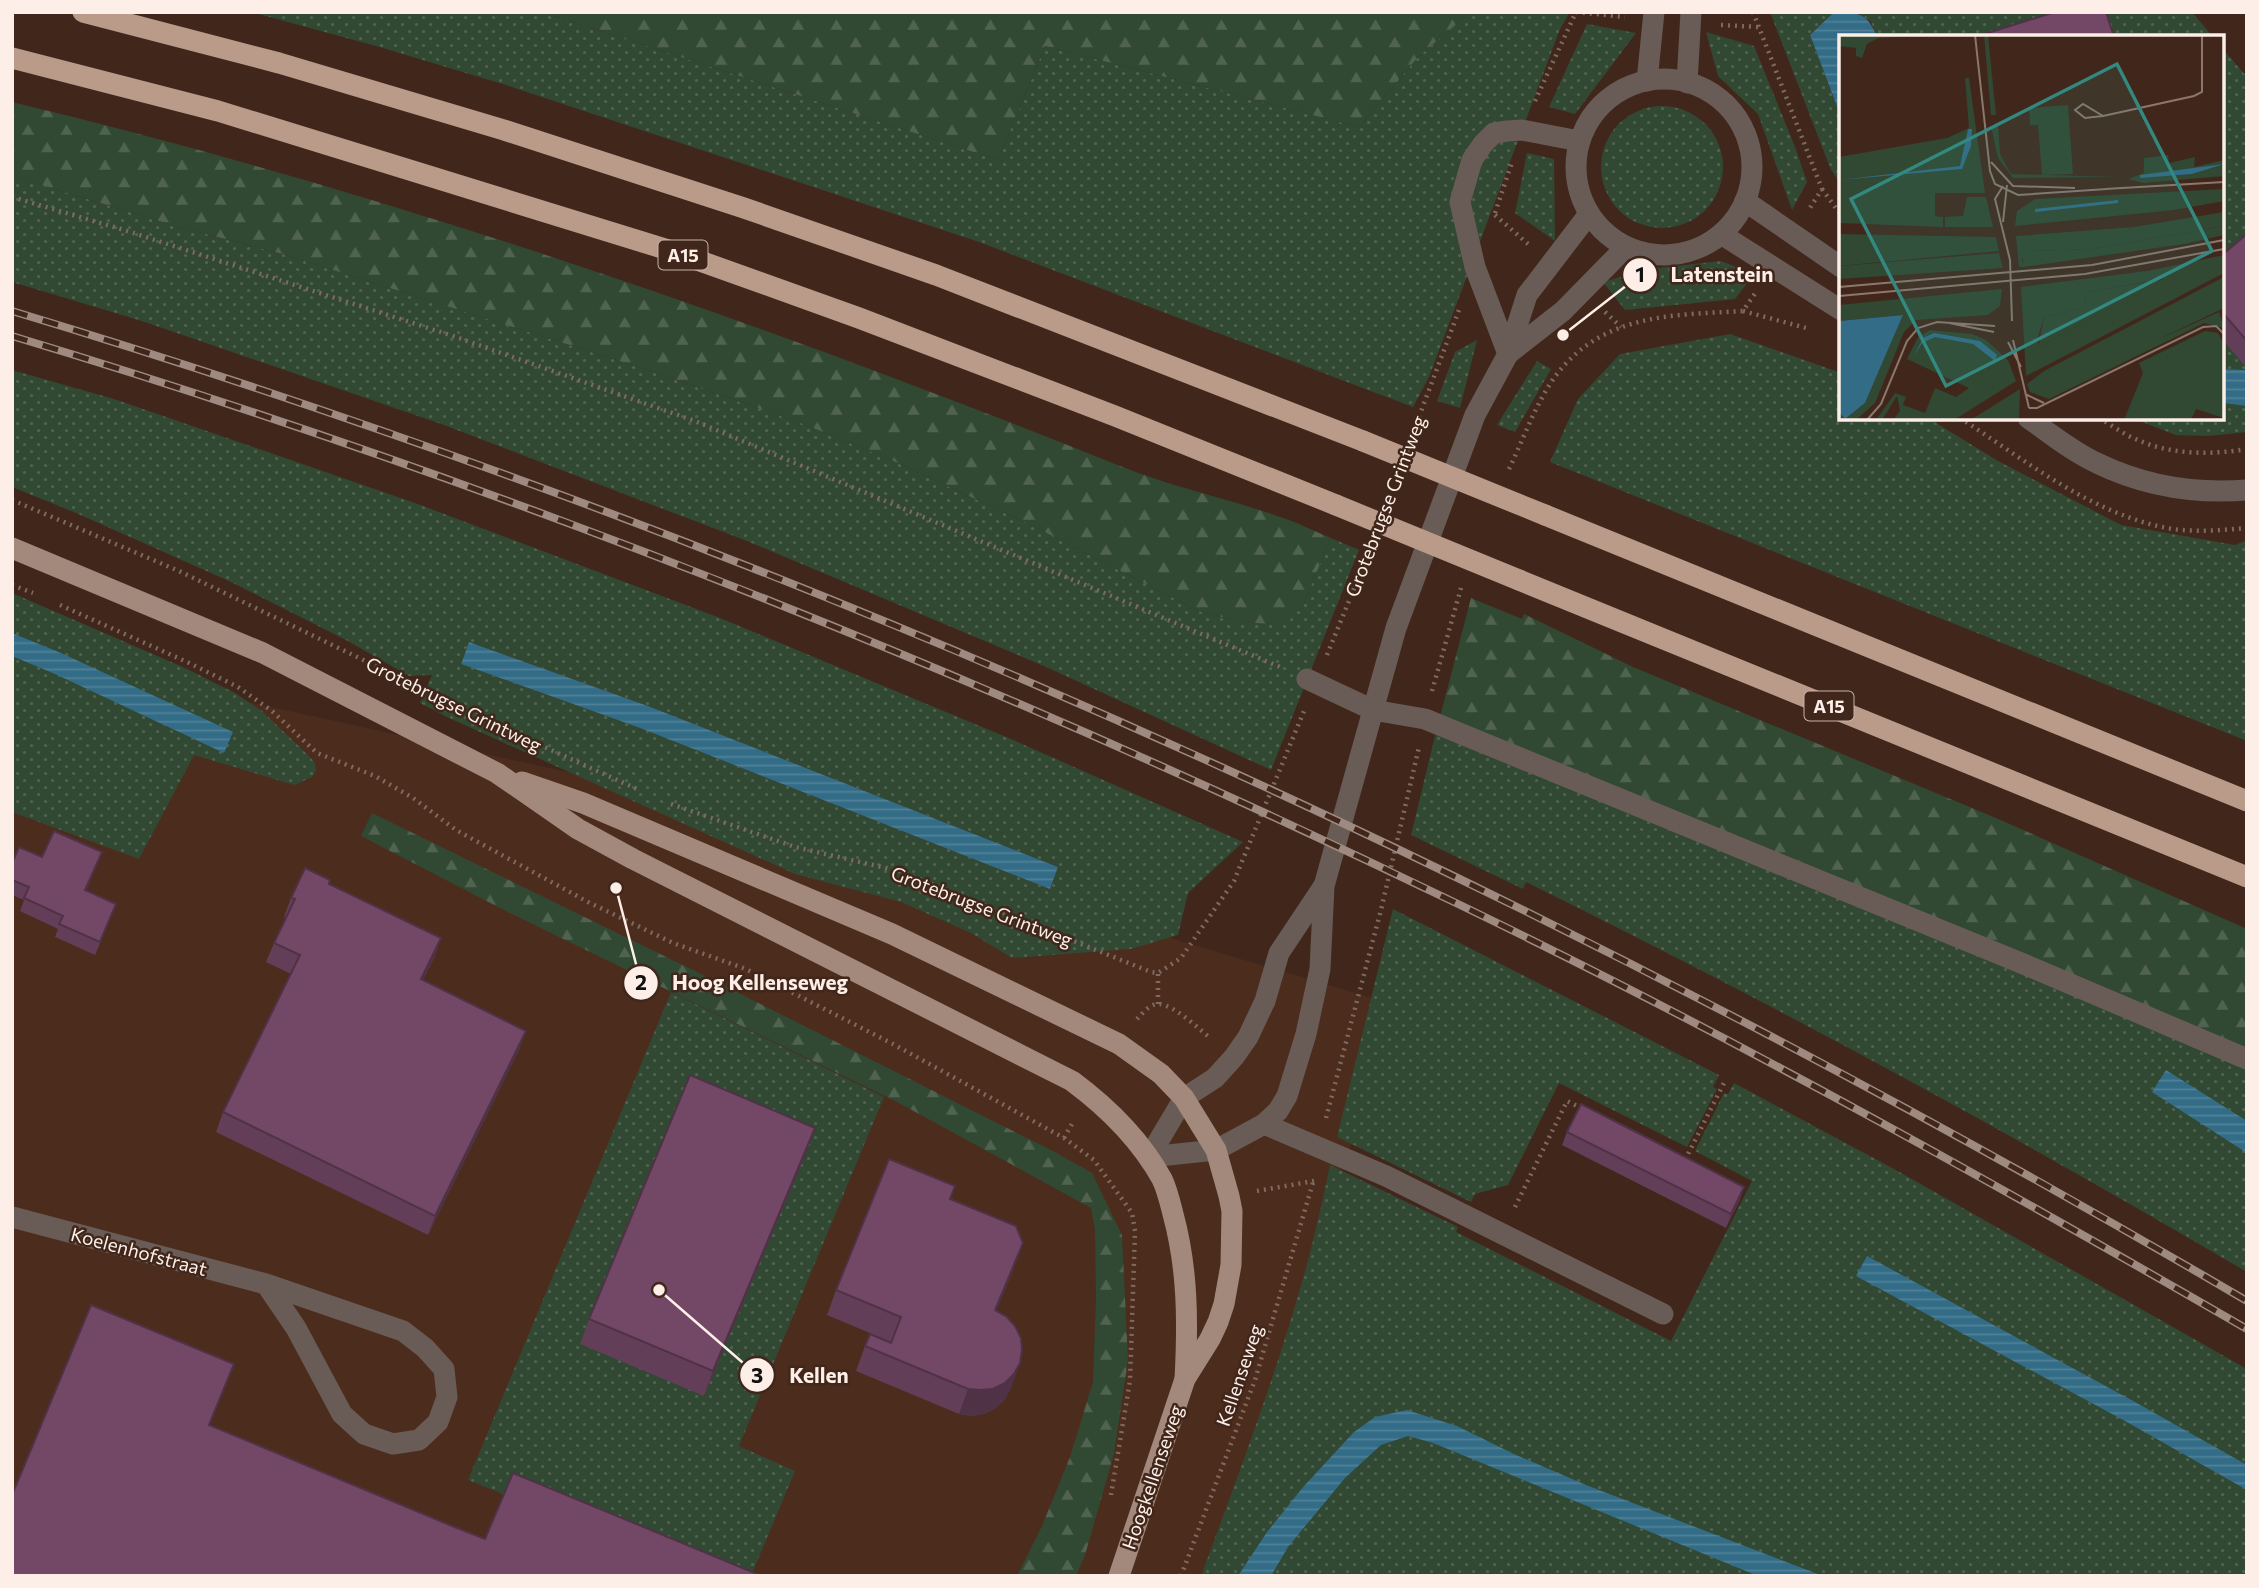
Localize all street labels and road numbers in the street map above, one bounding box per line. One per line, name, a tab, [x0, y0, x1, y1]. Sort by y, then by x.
road number: A15	[658, 241, 708, 270]
street label: Grotebrugse Grintweg	[1340, 412, 1430, 600]
street label: Grotebrugse Grintweg	[362, 651, 546, 757]
road number: A15	[1804, 692, 1854, 720]
street label: Grotebrugse Grintweg	[888, 861, 1076, 951]
street label: Koelenhofstraat	[68, 1222, 210, 1280]
street label: Kellenseweg	[1211, 1321, 1267, 1429]
street label: Hoogkellenseweg	[1116, 1402, 1188, 1552]

